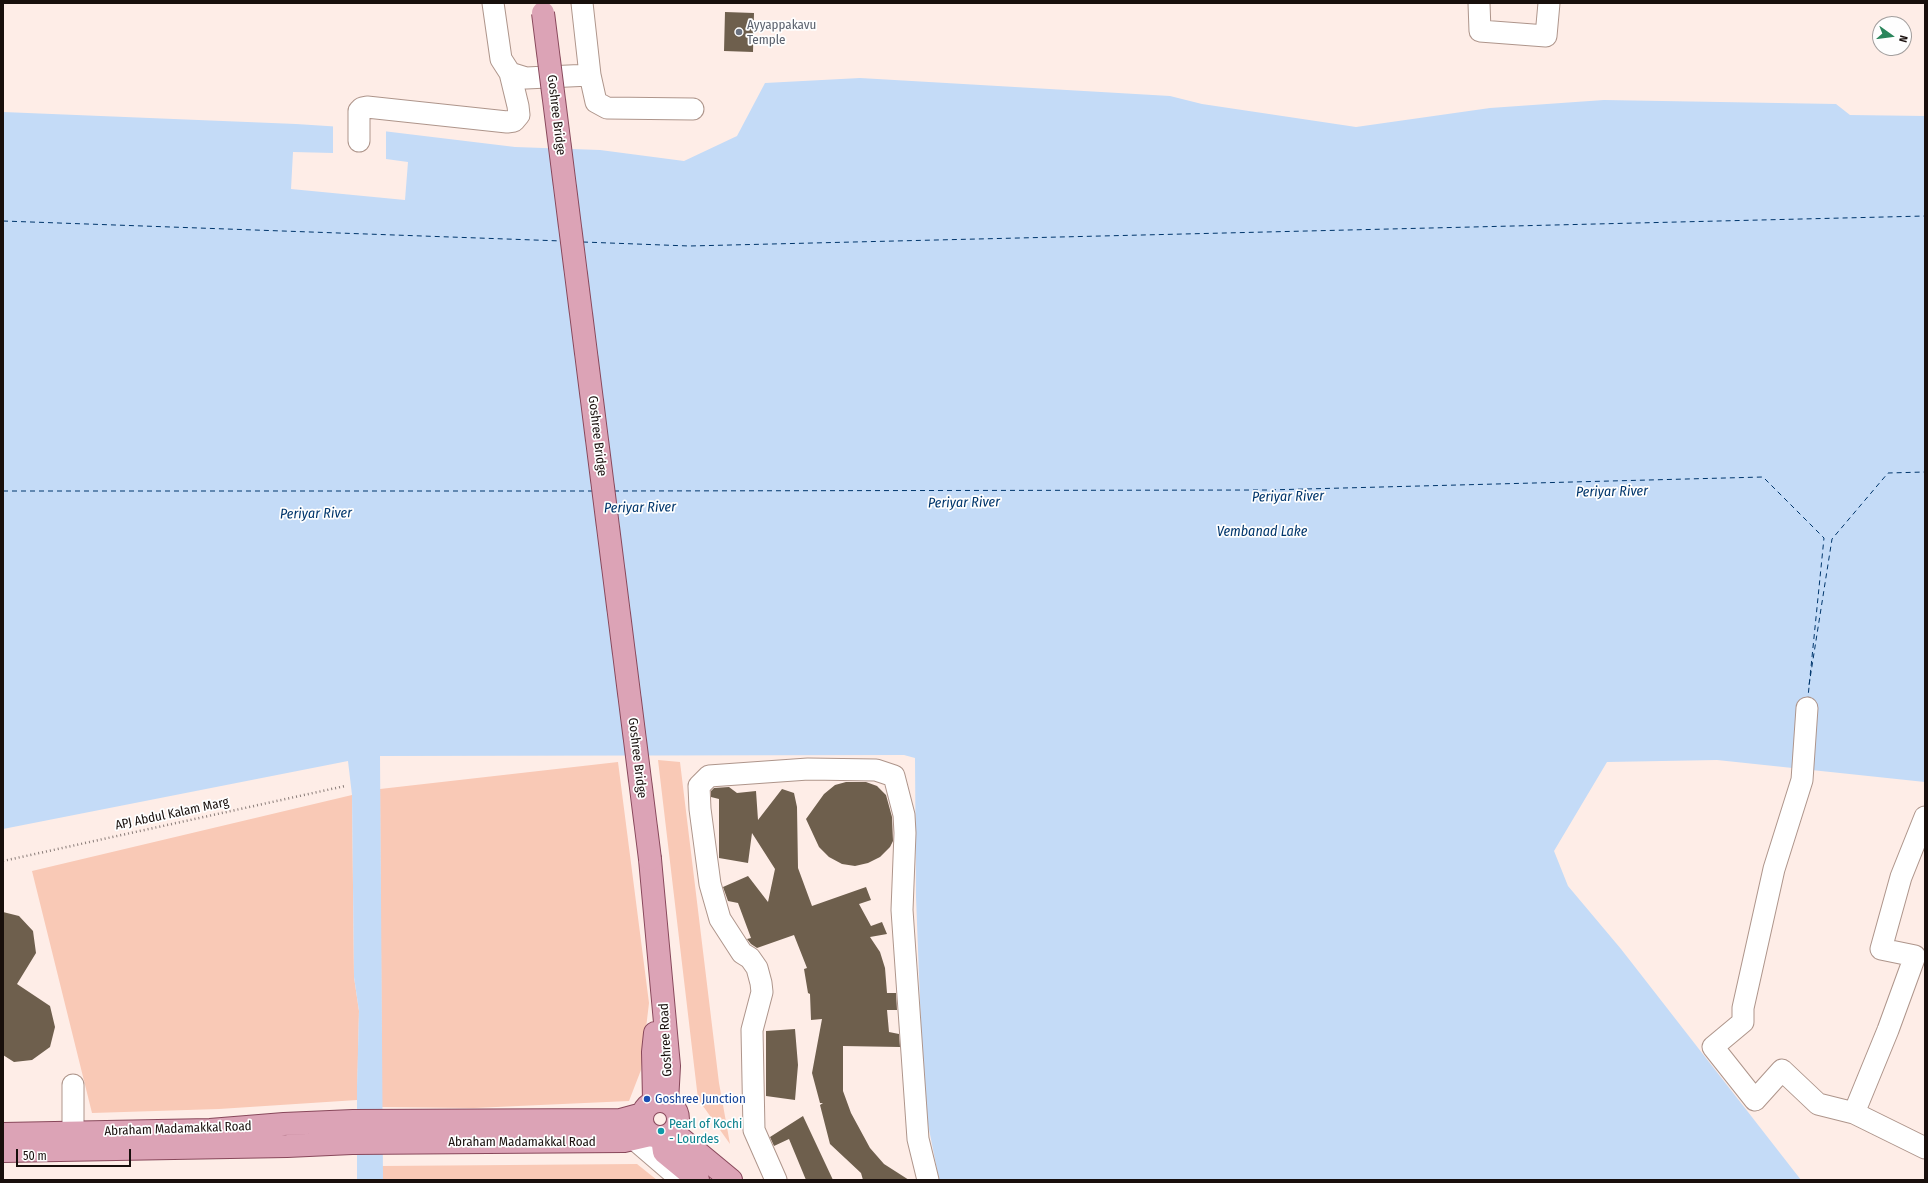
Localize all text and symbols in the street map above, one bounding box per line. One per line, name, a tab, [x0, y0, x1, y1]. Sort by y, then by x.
north arrow	[1872, 16, 1912, 56]
place label: Ayyappakavu Temple	[747, 17, 816, 48]
marker: Ayyappakavu Temple	[734, 27, 744, 37]
text: N	[1896, 34, 1910, 44]
street label: Goshree Bridge	[543, 74, 569, 156]
street label: Goshree Bridge	[584, 395, 610, 477]
water label: Periyar River	[1576, 483, 1648, 501]
water label: Periyar River	[1252, 488, 1324, 506]
water label: Periyar River	[928, 494, 1000, 512]
water label: Periyar River	[604, 499, 676, 517]
water label: Periyar River	[280, 505, 352, 523]
water label: Vembanad Lake	[1217, 524, 1307, 540]
street label: Goshree Bridge	[624, 717, 650, 799]
street label: APJ Abdul Kalam Marg	[114, 794, 230, 834]
street label: Goshree Road	[656, 1003, 676, 1077]
place label: Goshree Junction	[655, 1091, 746, 1107]
marker: Goshree Junction	[642, 1094, 652, 1104]
place label: Pearl of Kochi - Lourdes	[669, 1116, 742, 1147]
street label: Abraham Madamakkal Road	[104, 1119, 252, 1139]
marker: Pearl of Kochi - Lourdes	[656, 1126, 666, 1136]
street label: Abraham Madamakkal Road	[448, 1134, 596, 1150]
scale bar	[18, 1141, 133, 1167]
text: 50 m	[23, 1149, 47, 1163]

